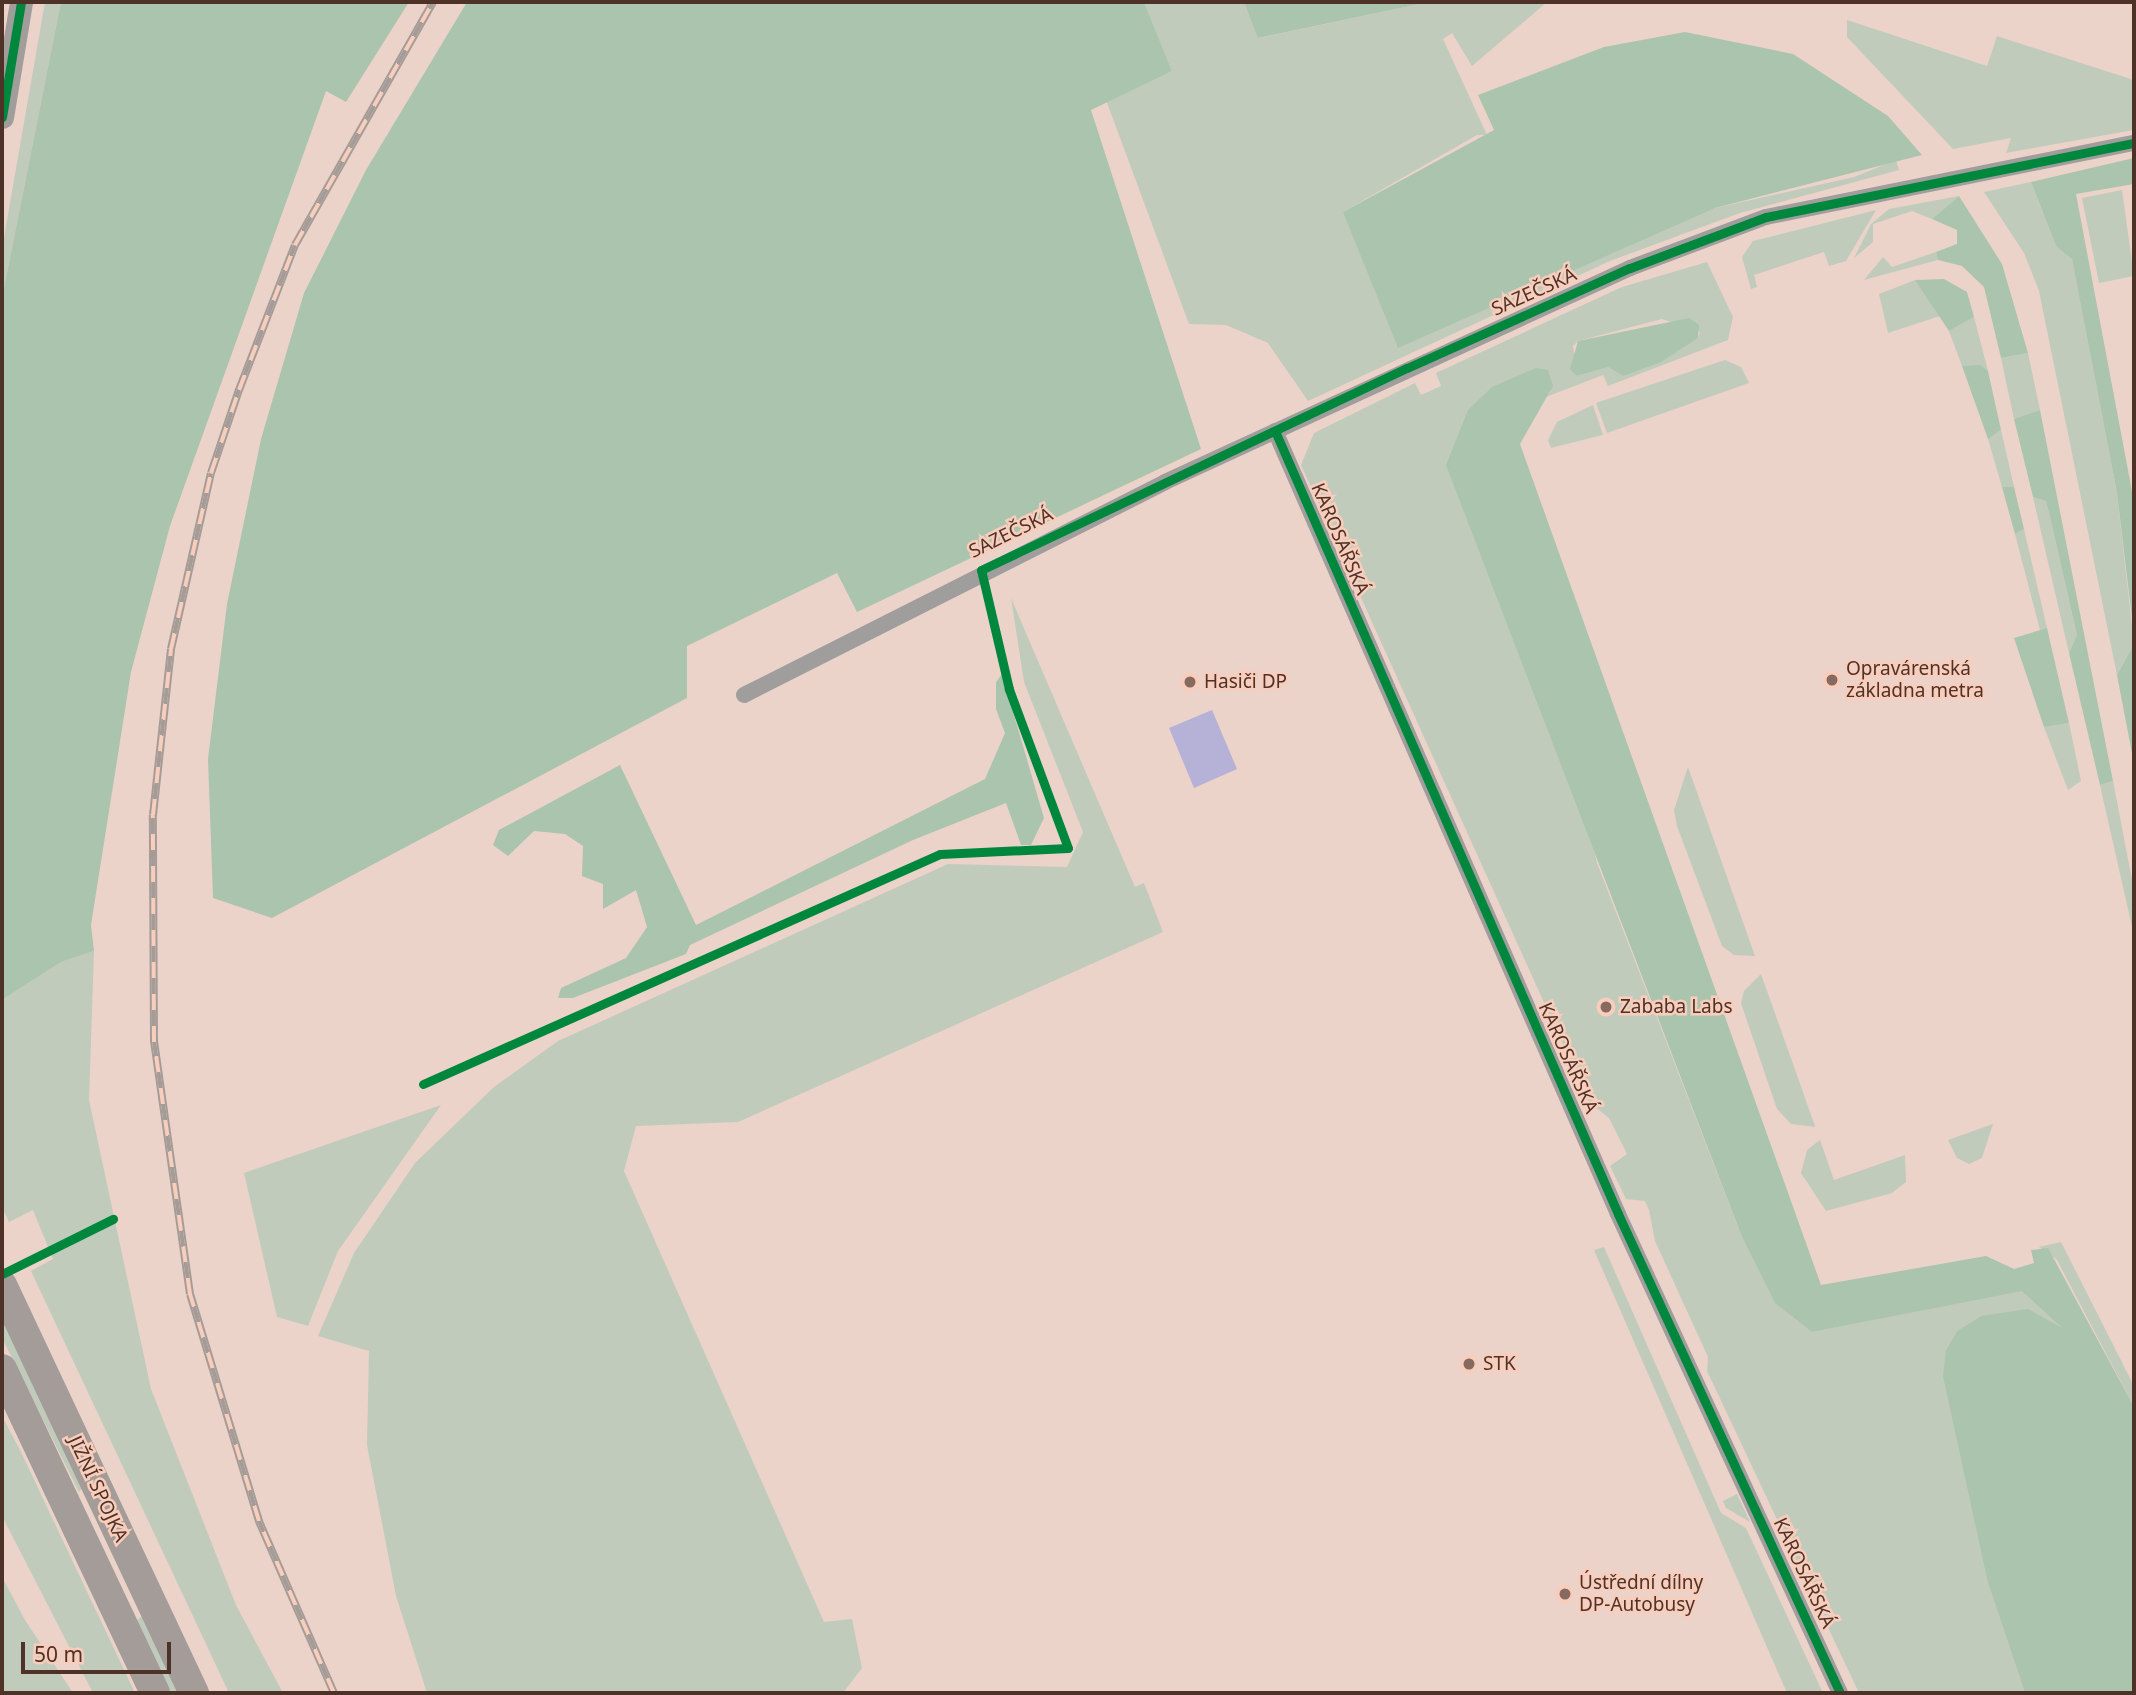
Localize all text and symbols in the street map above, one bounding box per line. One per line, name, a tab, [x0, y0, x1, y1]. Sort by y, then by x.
street label: SAZEČSKÁ	[1488, 263, 1580, 321]
street label: KAROSÁŘSKÁ	[1306, 480, 1374, 598]
street label: SAZEČSKÁ	[965, 503, 1057, 563]
place label: Opravárenská základna metra	[1846, 658, 1984, 702]
place label: Hasiči DP	[1204, 671, 1287, 693]
marker: Opravárenská základna metra	[1824, 672, 1840, 688]
marker: Hasiči DP	[1182, 674, 1198, 690]
place label: Zababa Labs	[1620, 996, 1733, 1018]
street label: KAROSÁŘSKÁ	[1533, 999, 1603, 1117]
marker: Zababa Labs	[1598, 999, 1614, 1015]
place label: STK	[1483, 1353, 1516, 1375]
marker: STK	[1461, 1356, 1477, 1372]
street label: JIŽNÍ SPOJKA	[64, 1432, 132, 1546]
street label: KAROSÁŘSKÁ	[1768, 1514, 1840, 1632]
place label: Ústřední dílny DP-Autobusy	[1579, 1572, 1703, 1616]
marker: Ústřední dílny DP-Autobusy	[1557, 1586, 1573, 1602]
scale bar	[24, 1628, 175, 1672]
text: 50 m	[34, 1640, 83, 1668]

